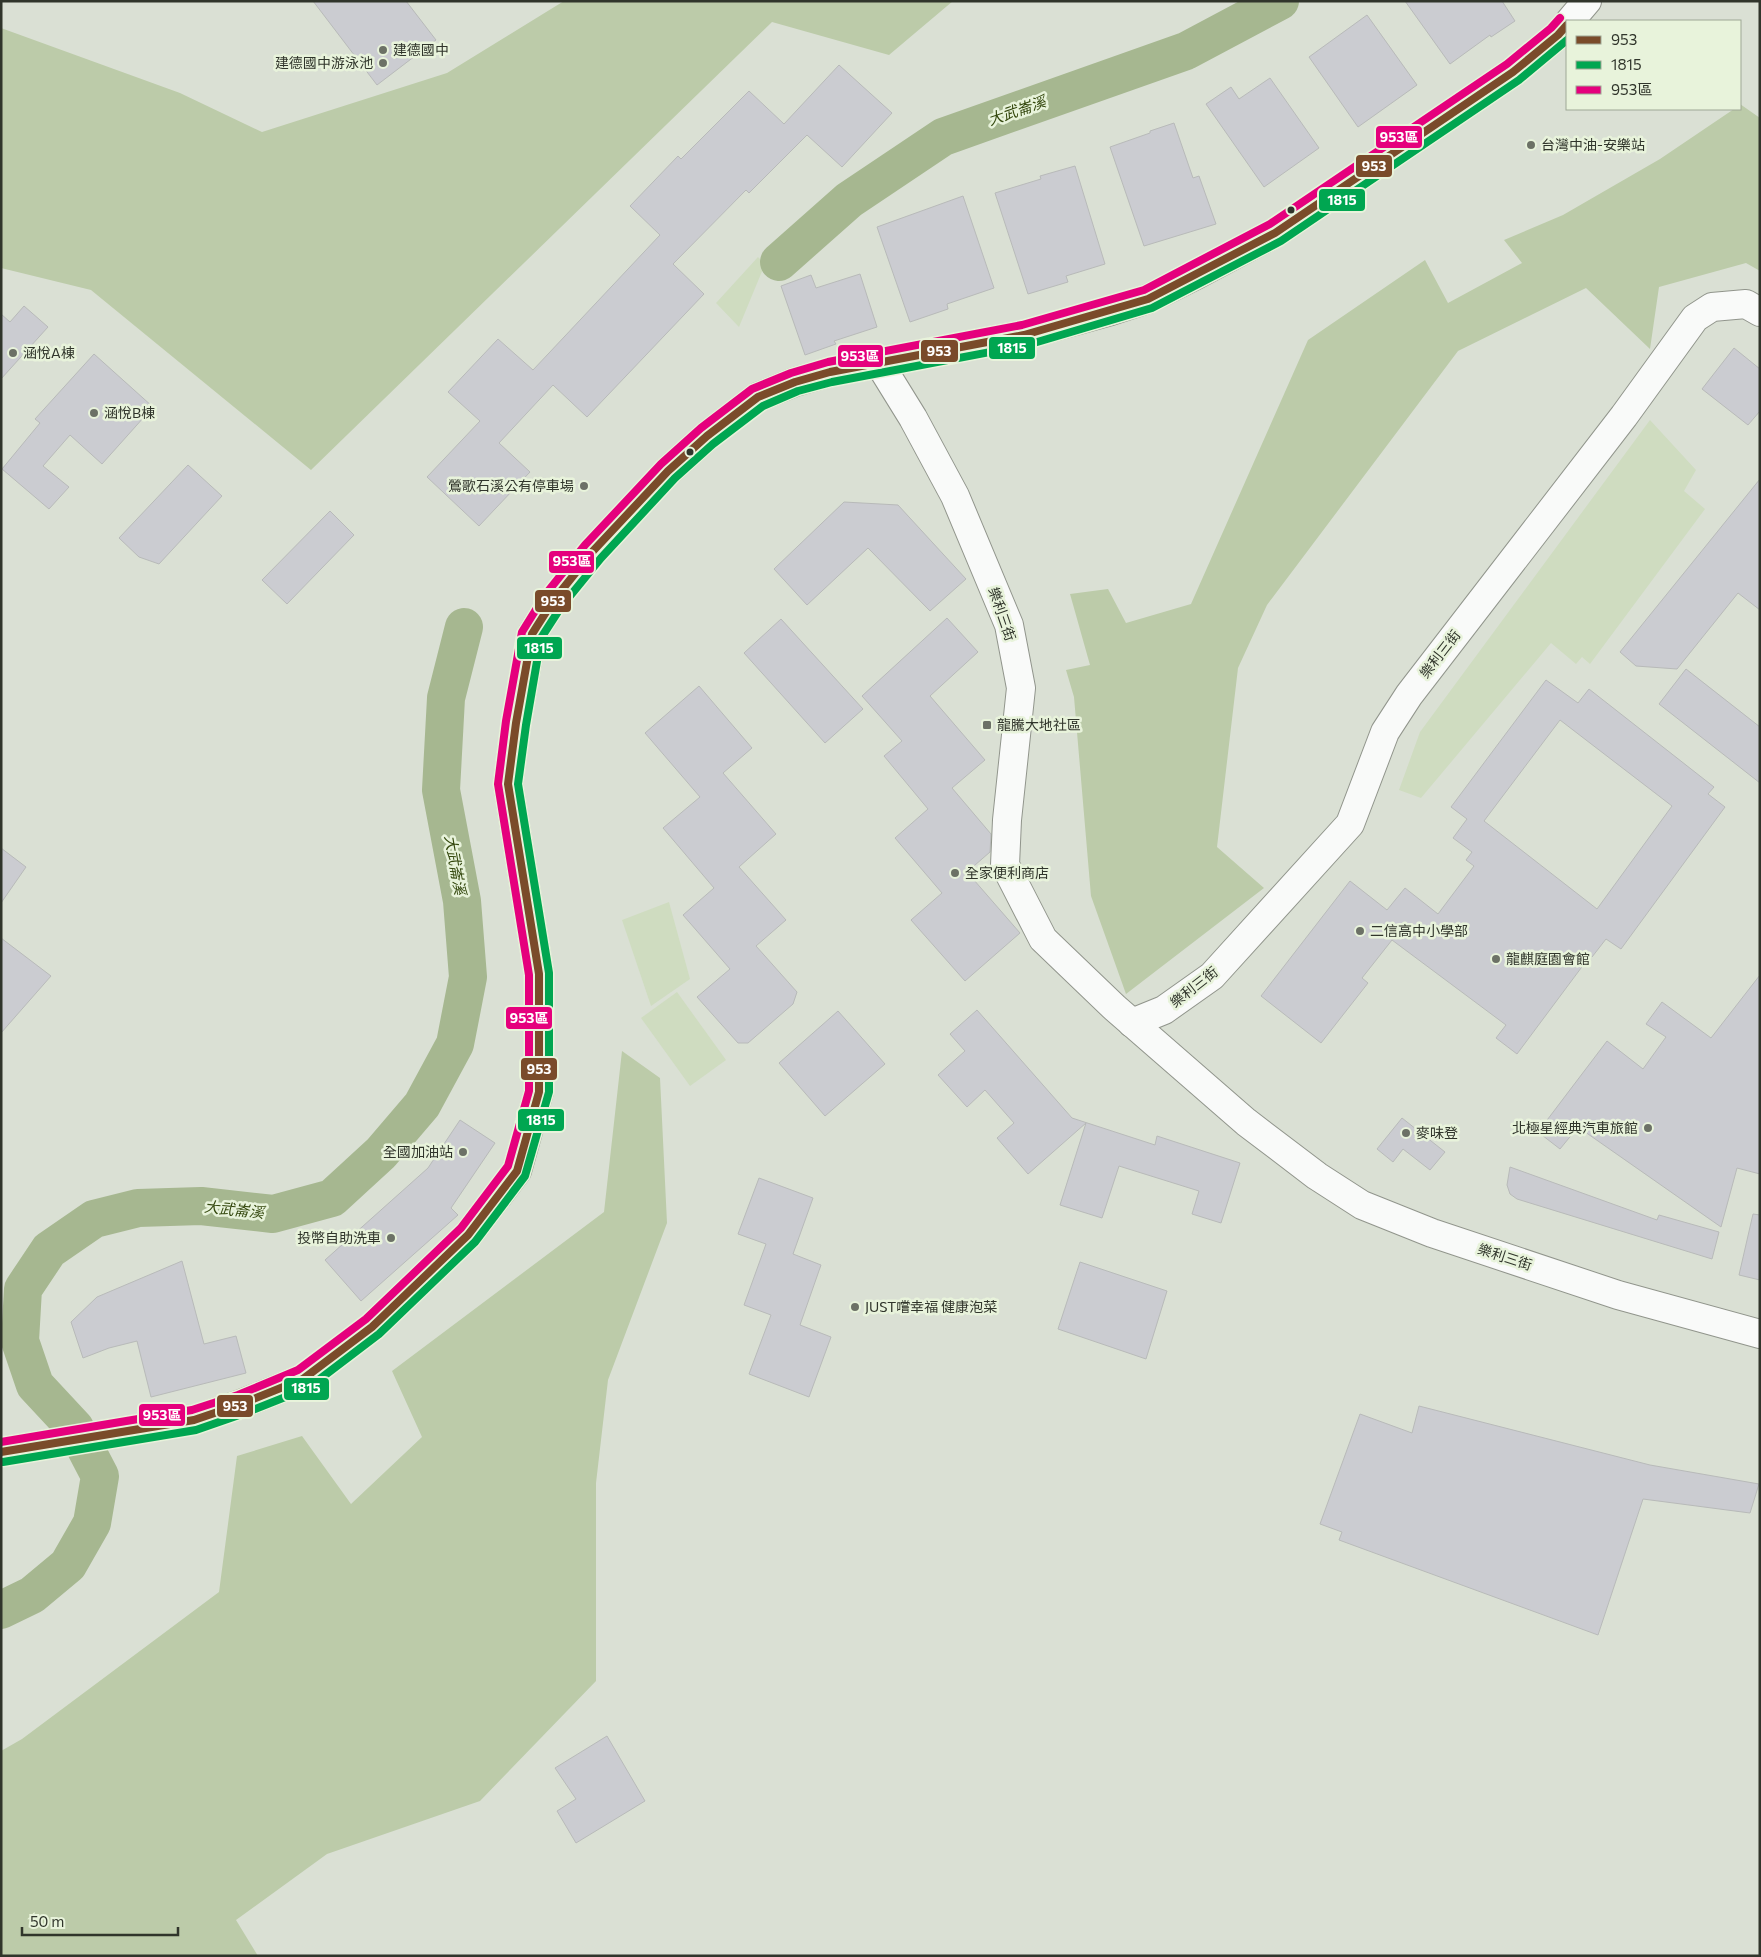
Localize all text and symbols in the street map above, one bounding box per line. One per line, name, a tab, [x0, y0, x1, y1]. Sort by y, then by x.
legend	[1566, 20, 1741, 110]
text: 953	[1611, 30, 1637, 48]
place label: 建德國中	[393, 41, 449, 58]
marker: 建德國中	[377, 44, 389, 56]
place label: 建德國中游泳池	[275, 54, 373, 71]
text: 1815	[1611, 55, 1642, 73]
marker: 建德國中游泳池	[377, 57, 389, 69]
text: 953區	[1611, 80, 1652, 98]
water label: 大武崙溪	[985, 91, 1050, 128]
line badge: 953區	[1375, 125, 1423, 149]
text: 953區	[1380, 128, 1418, 145]
place label: 台灣中油-安樂站	[1541, 136, 1645, 153]
marker: 台灣中油-安樂站	[1525, 139, 1537, 151]
line badge: 953	[1355, 154, 1393, 178]
text: 953	[1362, 157, 1386, 174]
line badge: 1815	[1318, 188, 1366, 212]
text: 1815	[1327, 191, 1357, 208]
unlabelled marker	[1286, 205, 1296, 215]
line badge: 1815	[988, 336, 1036, 360]
line badge: 953	[920, 339, 959, 363]
text: 1815	[997, 339, 1027, 356]
text: 953	[927, 342, 951, 359]
place label: 涵悅A棟	[23, 344, 75, 361]
line badge: 953區	[837, 344, 884, 368]
marker: 涵悅A棟	[7, 347, 19, 359]
text: 953區	[841, 347, 879, 364]
place label: 涵悅B棟	[104, 404, 155, 421]
marker: 涵悅B棟	[88, 407, 100, 419]
unlabelled marker	[685, 447, 695, 457]
place label: 鶯歌石溪公有停車場	[448, 477, 574, 494]
marker: 鶯歌石溪公有停車場	[578, 480, 590, 492]
line badge: 953區	[548, 550, 595, 574]
text: 953區	[553, 552, 591, 569]
street label: 樂利三街	[985, 585, 1020, 643]
line badge: 953	[534, 589, 572, 613]
text: 953	[541, 592, 565, 609]
street label: 樂利三街	[1416, 626, 1464, 681]
line badge: 1815	[516, 636, 563, 660]
text: 1815	[524, 639, 554, 656]
place label: 龍騰大地社區	[997, 716, 1081, 733]
marker: 龍騰大地社區	[981, 719, 993, 731]
water label: 大武崙溪	[442, 834, 470, 898]
place label: 全家便利商店	[965, 864, 1049, 881]
marker: 全家便利商店	[949, 867, 961, 879]
place label: 二信高中小學部	[1370, 922, 1468, 939]
marker: 二信高中小學部	[1354, 925, 1366, 937]
place label: 龍麒庭園會館	[1506, 950, 1590, 967]
marker: 龍麒庭園會館	[1490, 953, 1502, 965]
street label: 樂利三街	[1166, 963, 1221, 1011]
line badge: 953區	[505, 1006, 553, 1030]
text: 953區	[510, 1009, 548, 1026]
line badge: 953	[520, 1057, 558, 1081]
text: 953	[527, 1060, 551, 1077]
line badge: 1815	[517, 1108, 565, 1132]
text: 1815	[526, 1111, 556, 1128]
place label: 北極星經典汽車旅館	[1512, 1119, 1638, 1136]
marker: 北極星經典汽車旅館	[1642, 1122, 1654, 1134]
place label: 麥味登	[1416, 1124, 1458, 1141]
marker: 麥味登	[1400, 1127, 1412, 1139]
place label: 全國加油站	[383, 1143, 453, 1160]
marker: 全國加油站	[457, 1146, 469, 1158]
water label: 大武崙溪	[203, 1197, 267, 1221]
place label: 投幣自助洗車	[297, 1229, 381, 1246]
marker: 投幣自助洗車	[385, 1232, 397, 1244]
street label: 樂利三街	[1476, 1240, 1534, 1273]
place label: JUST嚐幸福 健康泡菜	[865, 1298, 997, 1315]
marker: JUST嚐幸福 健康泡菜	[849, 1301, 861, 1313]
line badge: 1815	[283, 1377, 330, 1401]
text: 1815	[291, 1379, 321, 1396]
line badge: 953	[216, 1394, 254, 1418]
text: 953	[223, 1397, 247, 1414]
line badge: 953區	[138, 1403, 186, 1427]
text: 953區	[143, 1406, 181, 1423]
scale bar	[22, 1904, 179, 1936]
text: 50 m	[30, 1912, 64, 1930]

